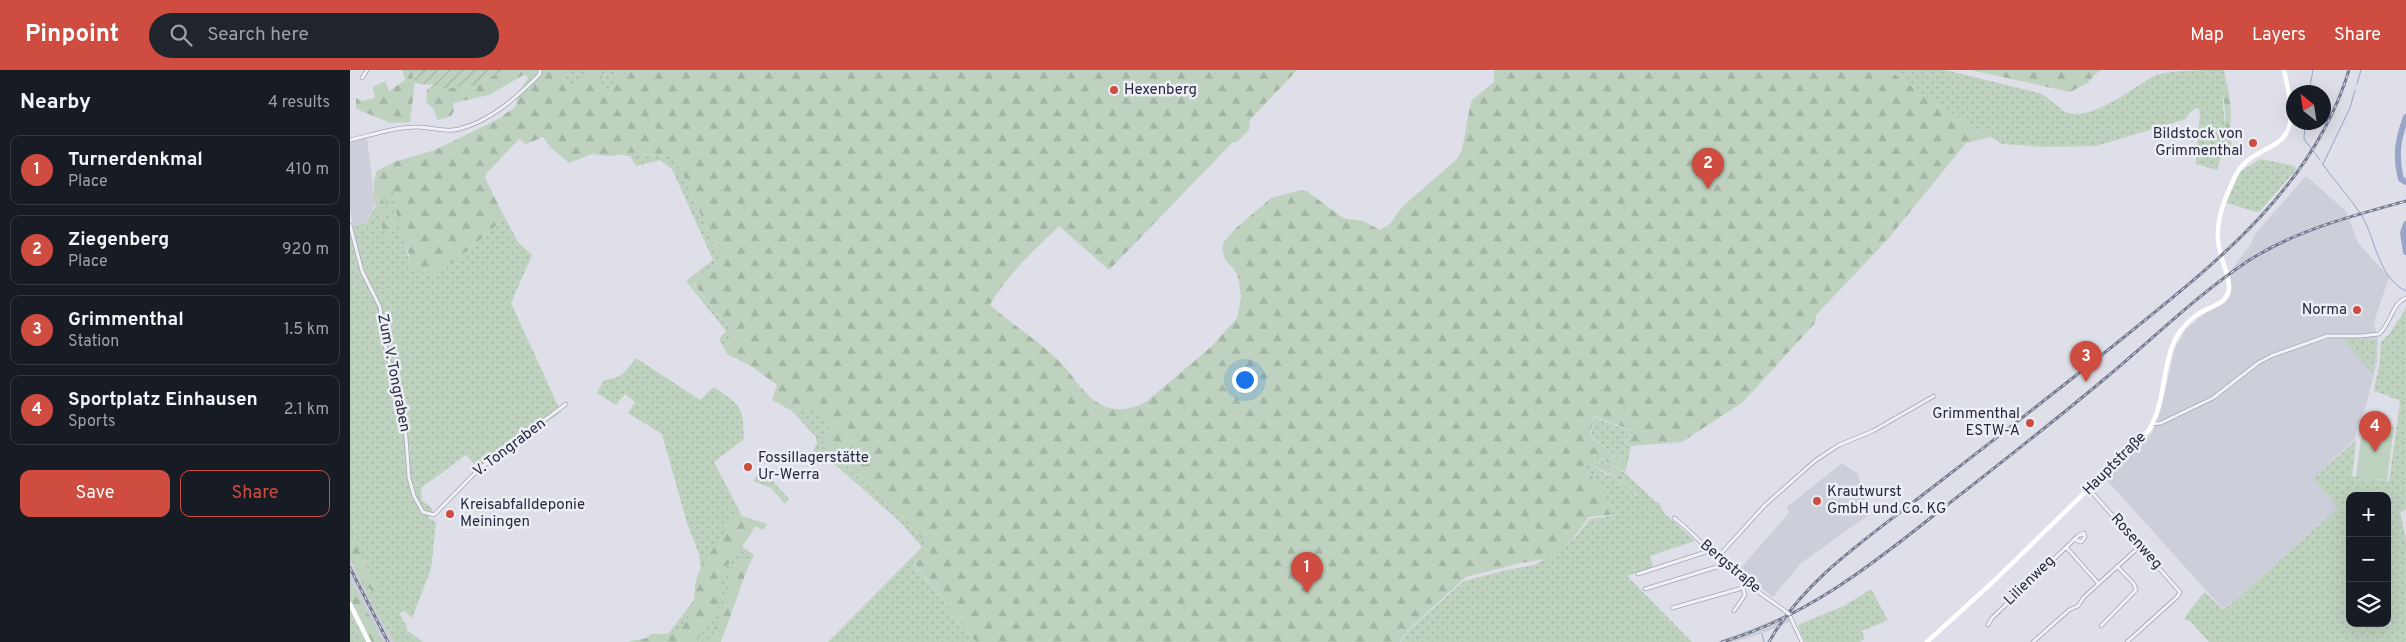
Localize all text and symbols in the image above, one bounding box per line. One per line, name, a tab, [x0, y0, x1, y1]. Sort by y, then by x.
search box	[149, 13, 499, 58]
text: Pinpoint	[25, 20, 119, 50]
icon: search	[167, 21, 195, 49]
text: Search here	[207, 23, 309, 47]
text: Map	[2190, 24, 2224, 47]
text: Layers	[2252, 24, 2306, 47]
text: Share	[2334, 24, 2381, 47]
place label: Hexenberg	[1124, 81, 1197, 100]
marker: Hexenberg	[1108, 84, 1120, 96]
north arrow	[2286, 85, 2331, 130]
text: Nearby	[20, 89, 91, 116]
text: 4 results	[268, 93, 330, 113]
place label: Bildstock von Grimmenthal	[2153, 125, 2243, 161]
marker: Bildstock von Grimmenthal	[2247, 137, 2259, 149]
text: Turnerdenkmal	[68, 148, 203, 172]
pin: 2	[1692, 148, 1724, 189]
text: 1	[34, 160, 40, 180]
text: 410 m	[286, 160, 329, 180]
text: Place	[68, 172, 108, 192]
text: Ziegenberg	[68, 228, 169, 252]
text: 2	[32, 240, 42, 260]
text: 920 m	[282, 240, 329, 260]
text: Place	[68, 252, 108, 272]
place label: Norma	[2302, 301, 2347, 320]
marker: Norma	[2351, 304, 2363, 316]
text: Grimmenthal	[68, 308, 184, 332]
street label: Zum V. Tongraben	[372, 312, 414, 434]
text: 3	[32, 320, 42, 340]
text: 1.5 km	[284, 320, 329, 340]
text: Station	[68, 332, 119, 352]
pin: 3	[2070, 341, 2102, 382]
your location	[1232, 367, 1258, 393]
text: Sportplatz Einhausen	[68, 388, 258, 412]
text: 4	[32, 400, 42, 420]
text: 2.1 km	[284, 400, 329, 420]
place label: Grimmenthal ESTW-A	[1932, 405, 2020, 441]
pin: 4	[2359, 411, 2391, 452]
text: Sports	[68, 412, 116, 432]
street label: V. Tongraben	[470, 414, 550, 482]
marker: Grimmenthal ESTW-A	[2024, 417, 2036, 429]
street label: Hauptstraße	[2079, 428, 2151, 500]
place label: Fossillagerstätte Ur-Werra	[758, 449, 869, 485]
marker: Fossillagerstätte Ur-Werra	[742, 461, 754, 473]
button: Save	[20, 470, 170, 517]
button: Share	[180, 470, 330, 517]
place label: Krautwurst GmbH und Co. KG	[1827, 483, 1946, 519]
map controls	[2346, 492, 2391, 627]
button: +	[2346, 492, 2391, 537]
marker: Krautwurst GmbH und Co. KG	[1811, 495, 1823, 507]
place label: Kreisabfalldeponie Meiningen	[460, 496, 585, 532]
marker: Kreisabfalldeponie Meiningen	[444, 508, 456, 520]
street label: Rosenweg	[2106, 510, 2166, 574]
street label: Bergstraße	[1696, 536, 1764, 598]
button: −	[2346, 537, 2391, 582]
pin: 1	[1291, 552, 1323, 593]
street label: Lilienweg	[2000, 552, 2060, 610]
button: layers	[2346, 582, 2391, 627]

